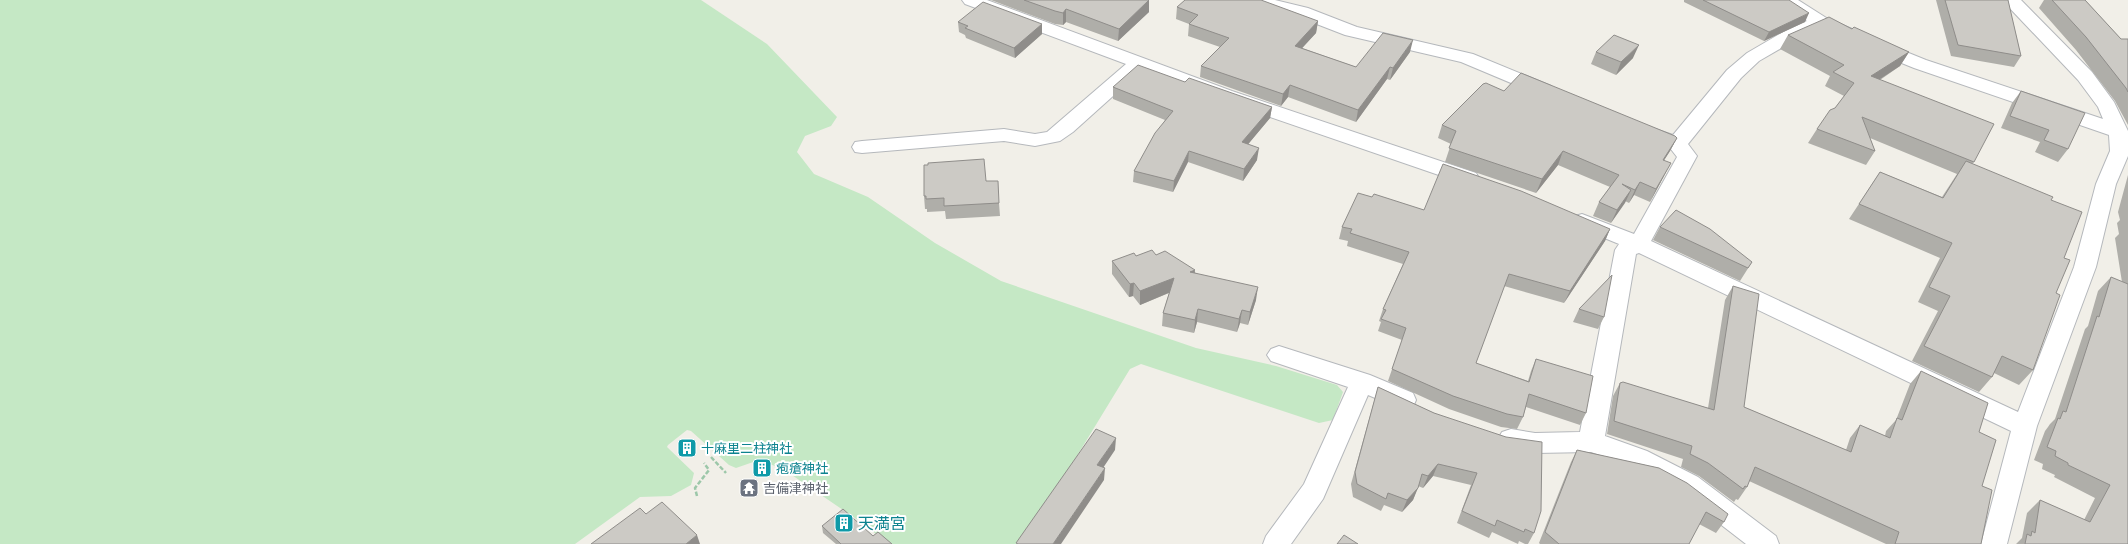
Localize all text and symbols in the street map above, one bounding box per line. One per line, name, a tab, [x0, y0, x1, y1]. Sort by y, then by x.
building icon: 十麻里二柱神社	[676, 437, 698, 459]
place label: 十麻里二柱神社	[701, 441, 792, 457]
building icon: 疱瘡神社	[751, 457, 773, 479]
place label: 疱瘡神社	[776, 461, 828, 477]
temple icon: 吉備津神社	[738, 477, 760, 499]
place label: 吉備津神社	[763, 481, 828, 497]
building icon: 天満宮	[833, 512, 855, 534]
place label: 天満宮	[858, 514, 906, 534]

